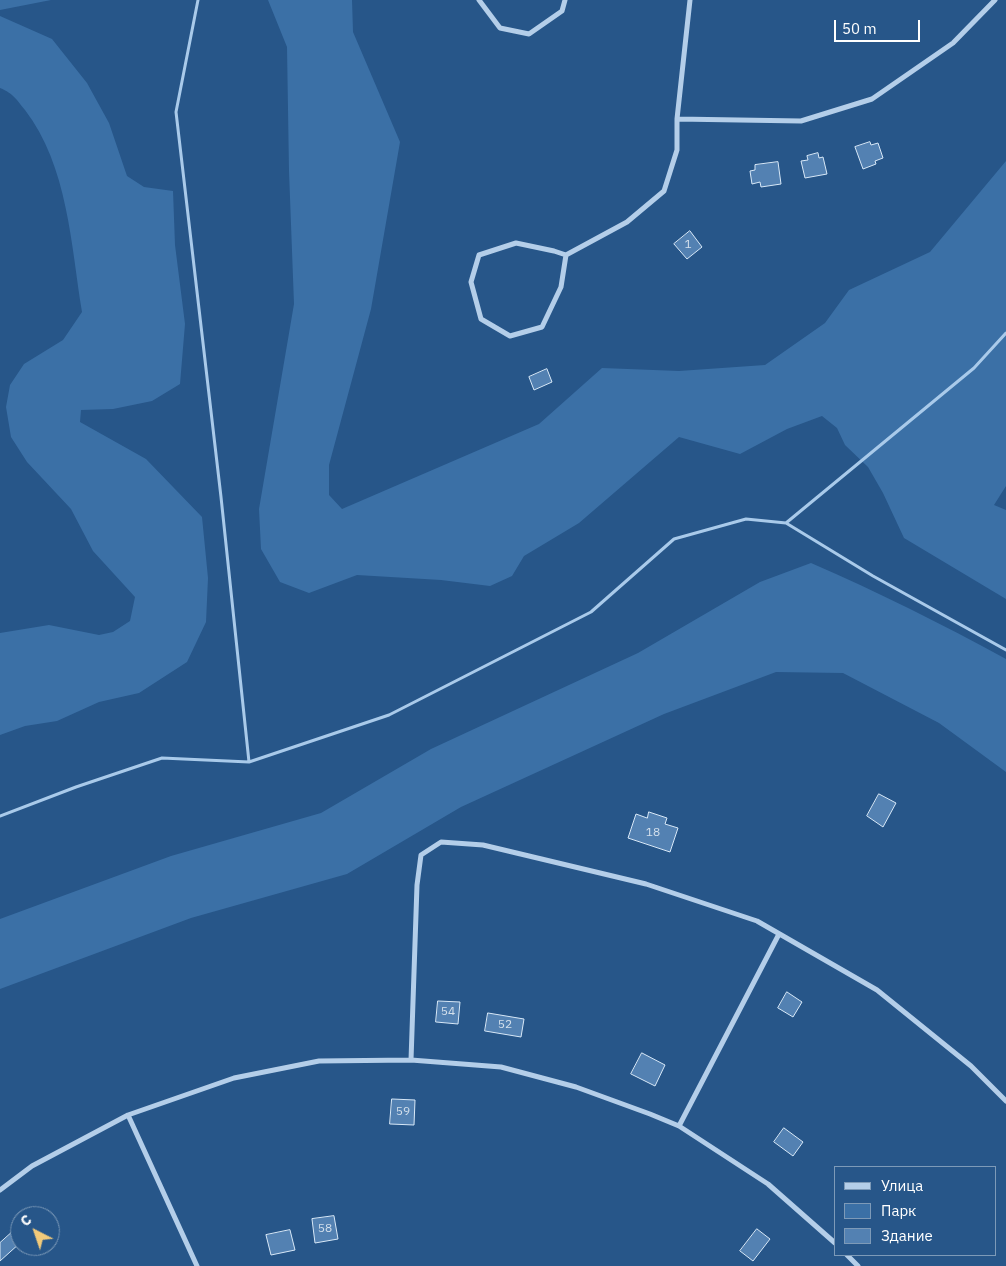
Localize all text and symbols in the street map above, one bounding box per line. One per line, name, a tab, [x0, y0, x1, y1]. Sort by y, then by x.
scale bar	[836, 10, 922, 42]
text: 50 m	[842, 19, 877, 38]
house number: 1	[684, 238, 692, 252]
house number: 18	[646, 826, 660, 840]
house number: 54	[441, 1005, 455, 1019]
house number: 52	[498, 1018, 512, 1032]
house number: 59	[396, 1105, 410, 1119]
legend	[834, 1166, 996, 1256]
text: Улица	[881, 1176, 923, 1195]
text: Парк	[881, 1201, 916, 1220]
north arrow	[10, 1206, 60, 1256]
text: С	[16, 1211, 35, 1230]
house number: 58	[318, 1222, 332, 1236]
text: Здание	[881, 1226, 933, 1245]

